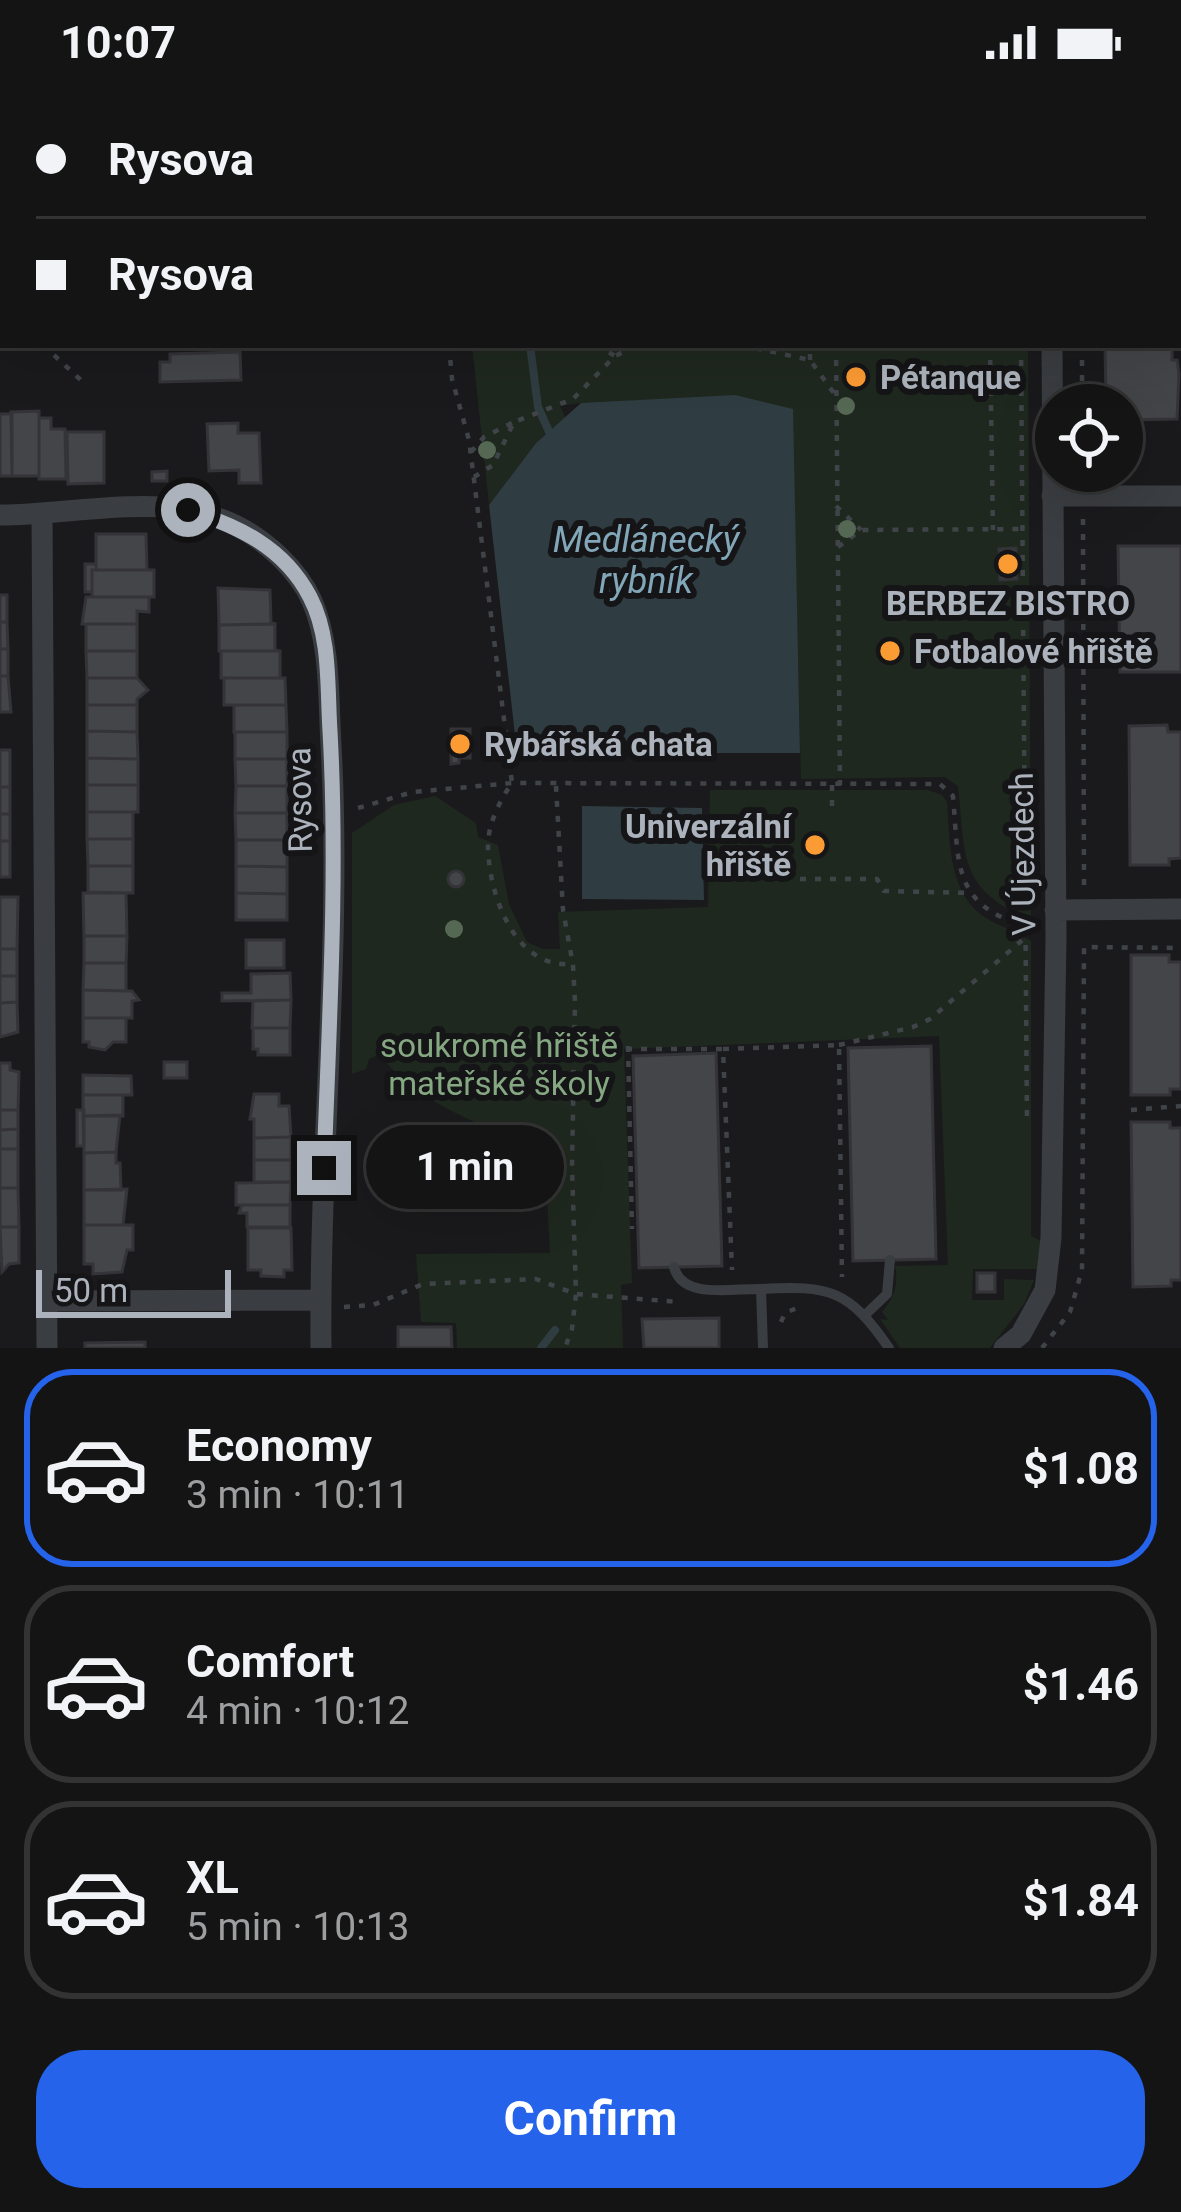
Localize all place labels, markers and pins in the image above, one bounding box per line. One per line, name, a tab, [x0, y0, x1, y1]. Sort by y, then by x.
place label: Pétanque	[880, 358, 1021, 397]
marker: Pétanque	[843, 364, 869, 390]
marker: BERBEZ BISTRO	[995, 551, 1021, 577]
place label: BERBEZ BISTRO	[886, 584, 1130, 623]
place label: Fotbalové hřiště	[914, 632, 1153, 671]
marker: Fotbalové hřiště	[877, 638, 903, 664]
place label: Rybářská chata	[484, 725, 713, 764]
marker: Rybářská chata	[447, 731, 473, 757]
place label: Univerzální hřiště	[625, 807, 793, 884]
marker: Univerzální hřiště	[802, 832, 828, 858]

